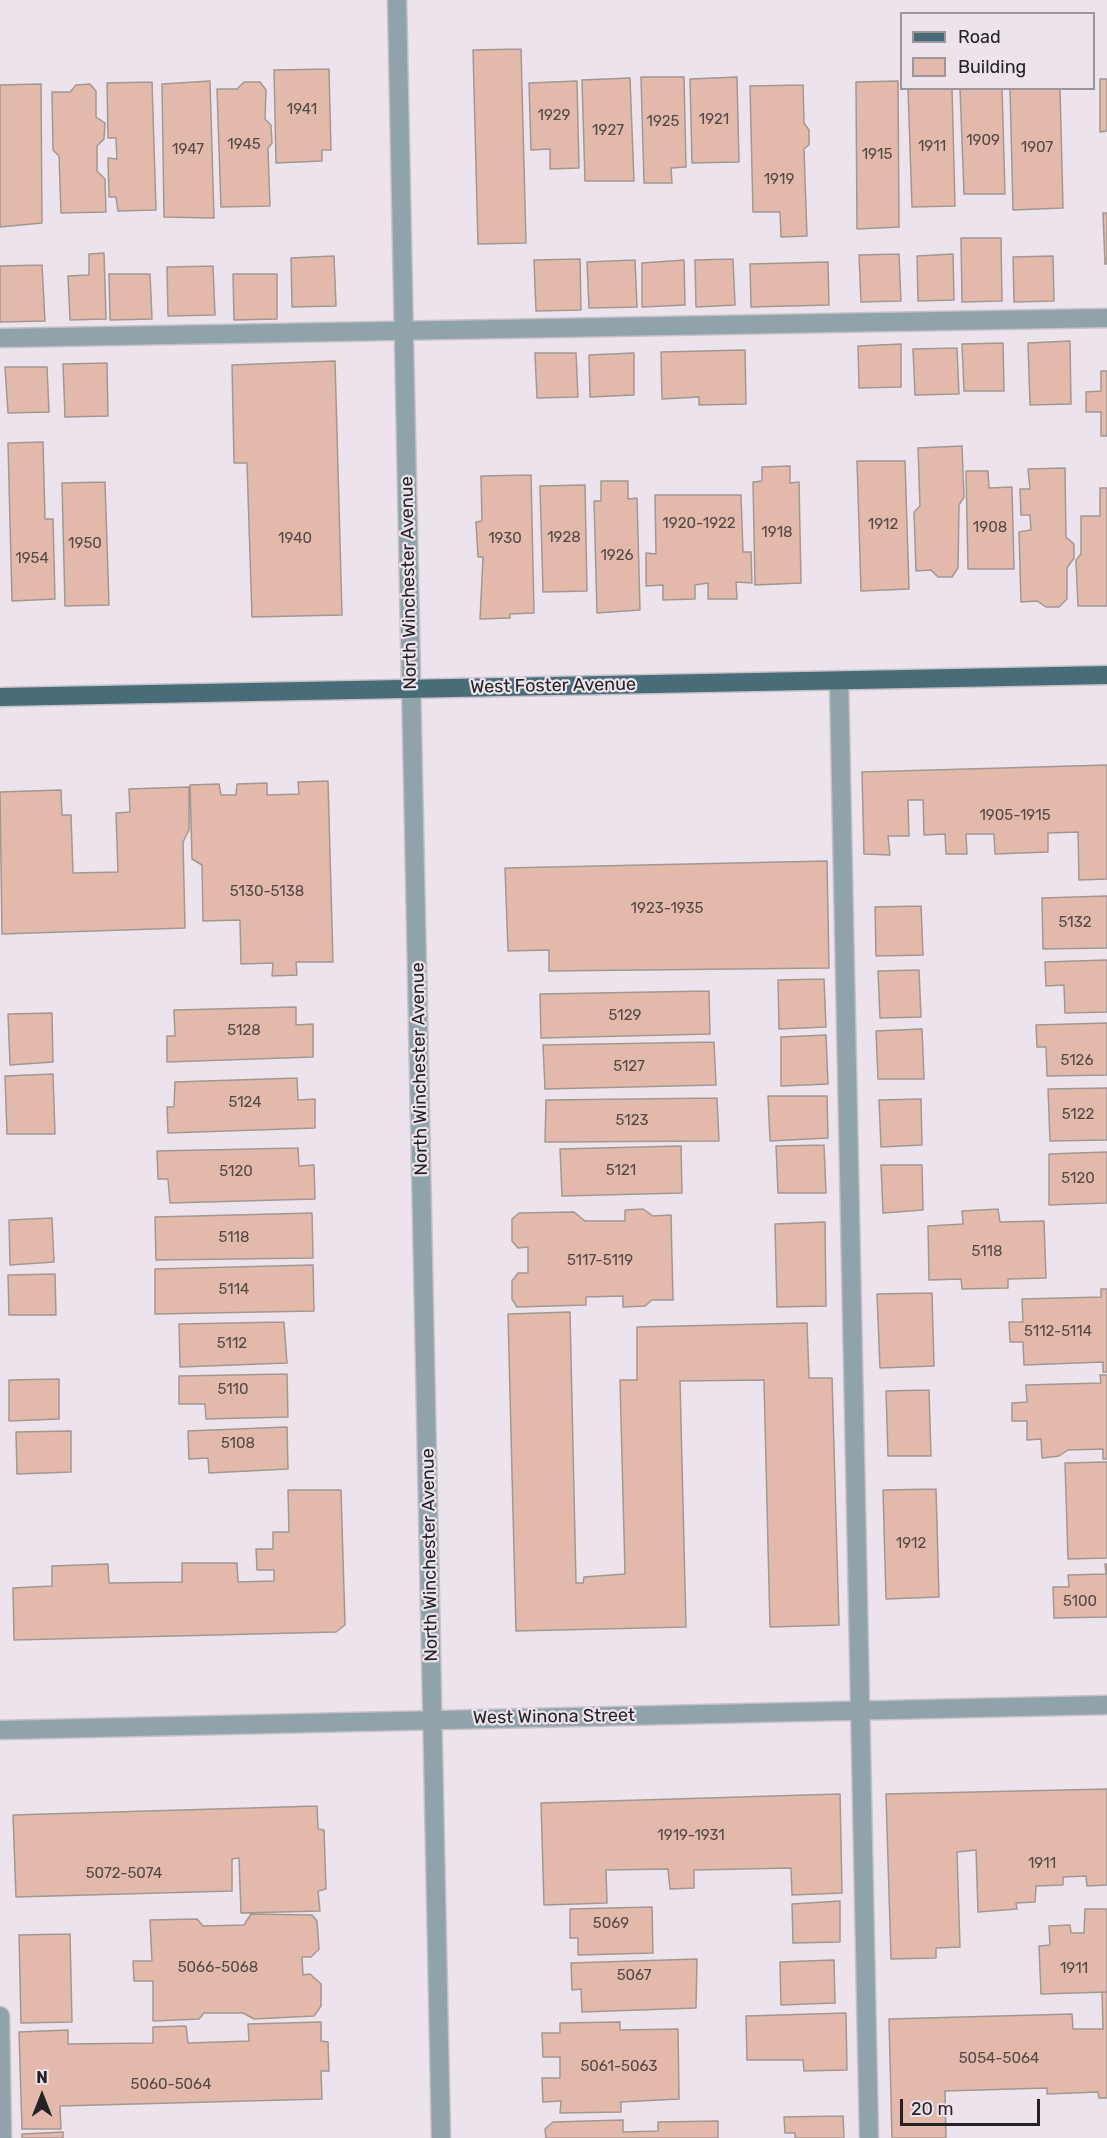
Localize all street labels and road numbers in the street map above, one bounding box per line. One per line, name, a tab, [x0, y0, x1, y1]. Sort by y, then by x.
street label: North Winchester Avenue	[396, 476, 422, 690]
street label: West Foster Avenue	[470, 674, 636, 698]
street label: North Winchester Avenue	[407, 962, 433, 1176]
street label: North Winchester Avenue	[417, 1448, 443, 1662]
street label: West Winona Street	[473, 1705, 635, 1729]

